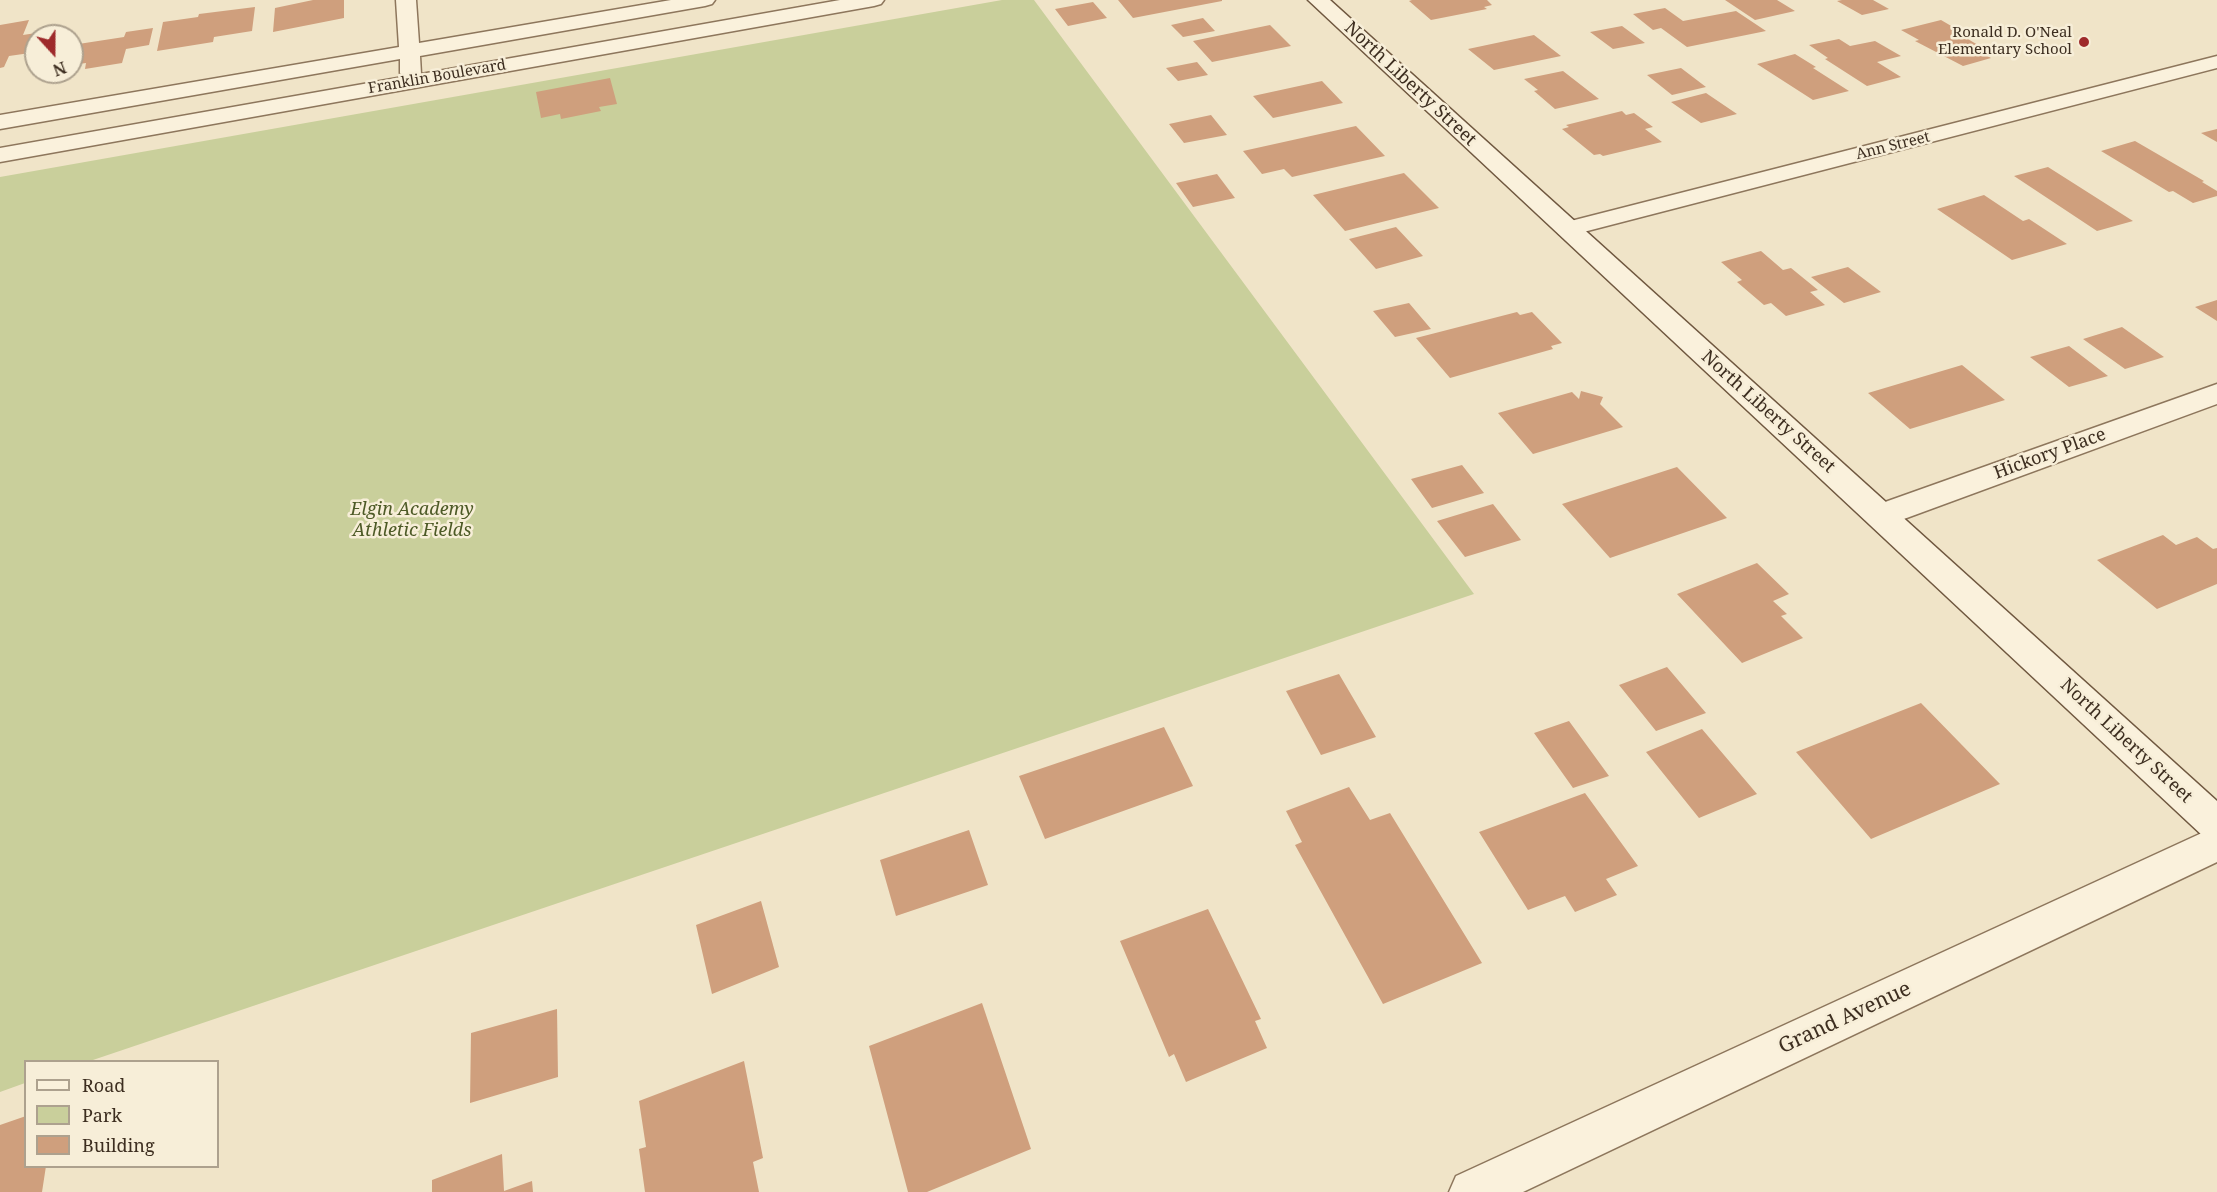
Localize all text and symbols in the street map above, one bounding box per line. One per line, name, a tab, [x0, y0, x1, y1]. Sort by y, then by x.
street label: North Liberty Street	[1340, 17, 1480, 151]
north arrow	[24, 24, 84, 84]
place label: Ronald D. O'Neal Elementary School	[1938, 24, 2072, 59]
marker: Ronald D. O'Neal Elementary School	[2077, 35, 2091, 49]
text: N	[50, 56, 70, 81]
street label: Franklin Boulevard	[367, 56, 507, 98]
street label: Ann Street	[1854, 128, 1932, 164]
street label: North Liberty Street	[1697, 346, 1839, 478]
street label: Hickory Place	[1991, 424, 2109, 484]
park label: Elgin Academy Athletic Fields	[350, 499, 474, 542]
street label: North Liberty Street	[2056, 674, 2196, 808]
street label: Grand Avenue	[1775, 976, 1915, 1060]
legend	[24, 1060, 219, 1168]
text: Road	[82, 1073, 125, 1097]
text: Park	[82, 1103, 122, 1127]
text: Building	[82, 1133, 155, 1157]

